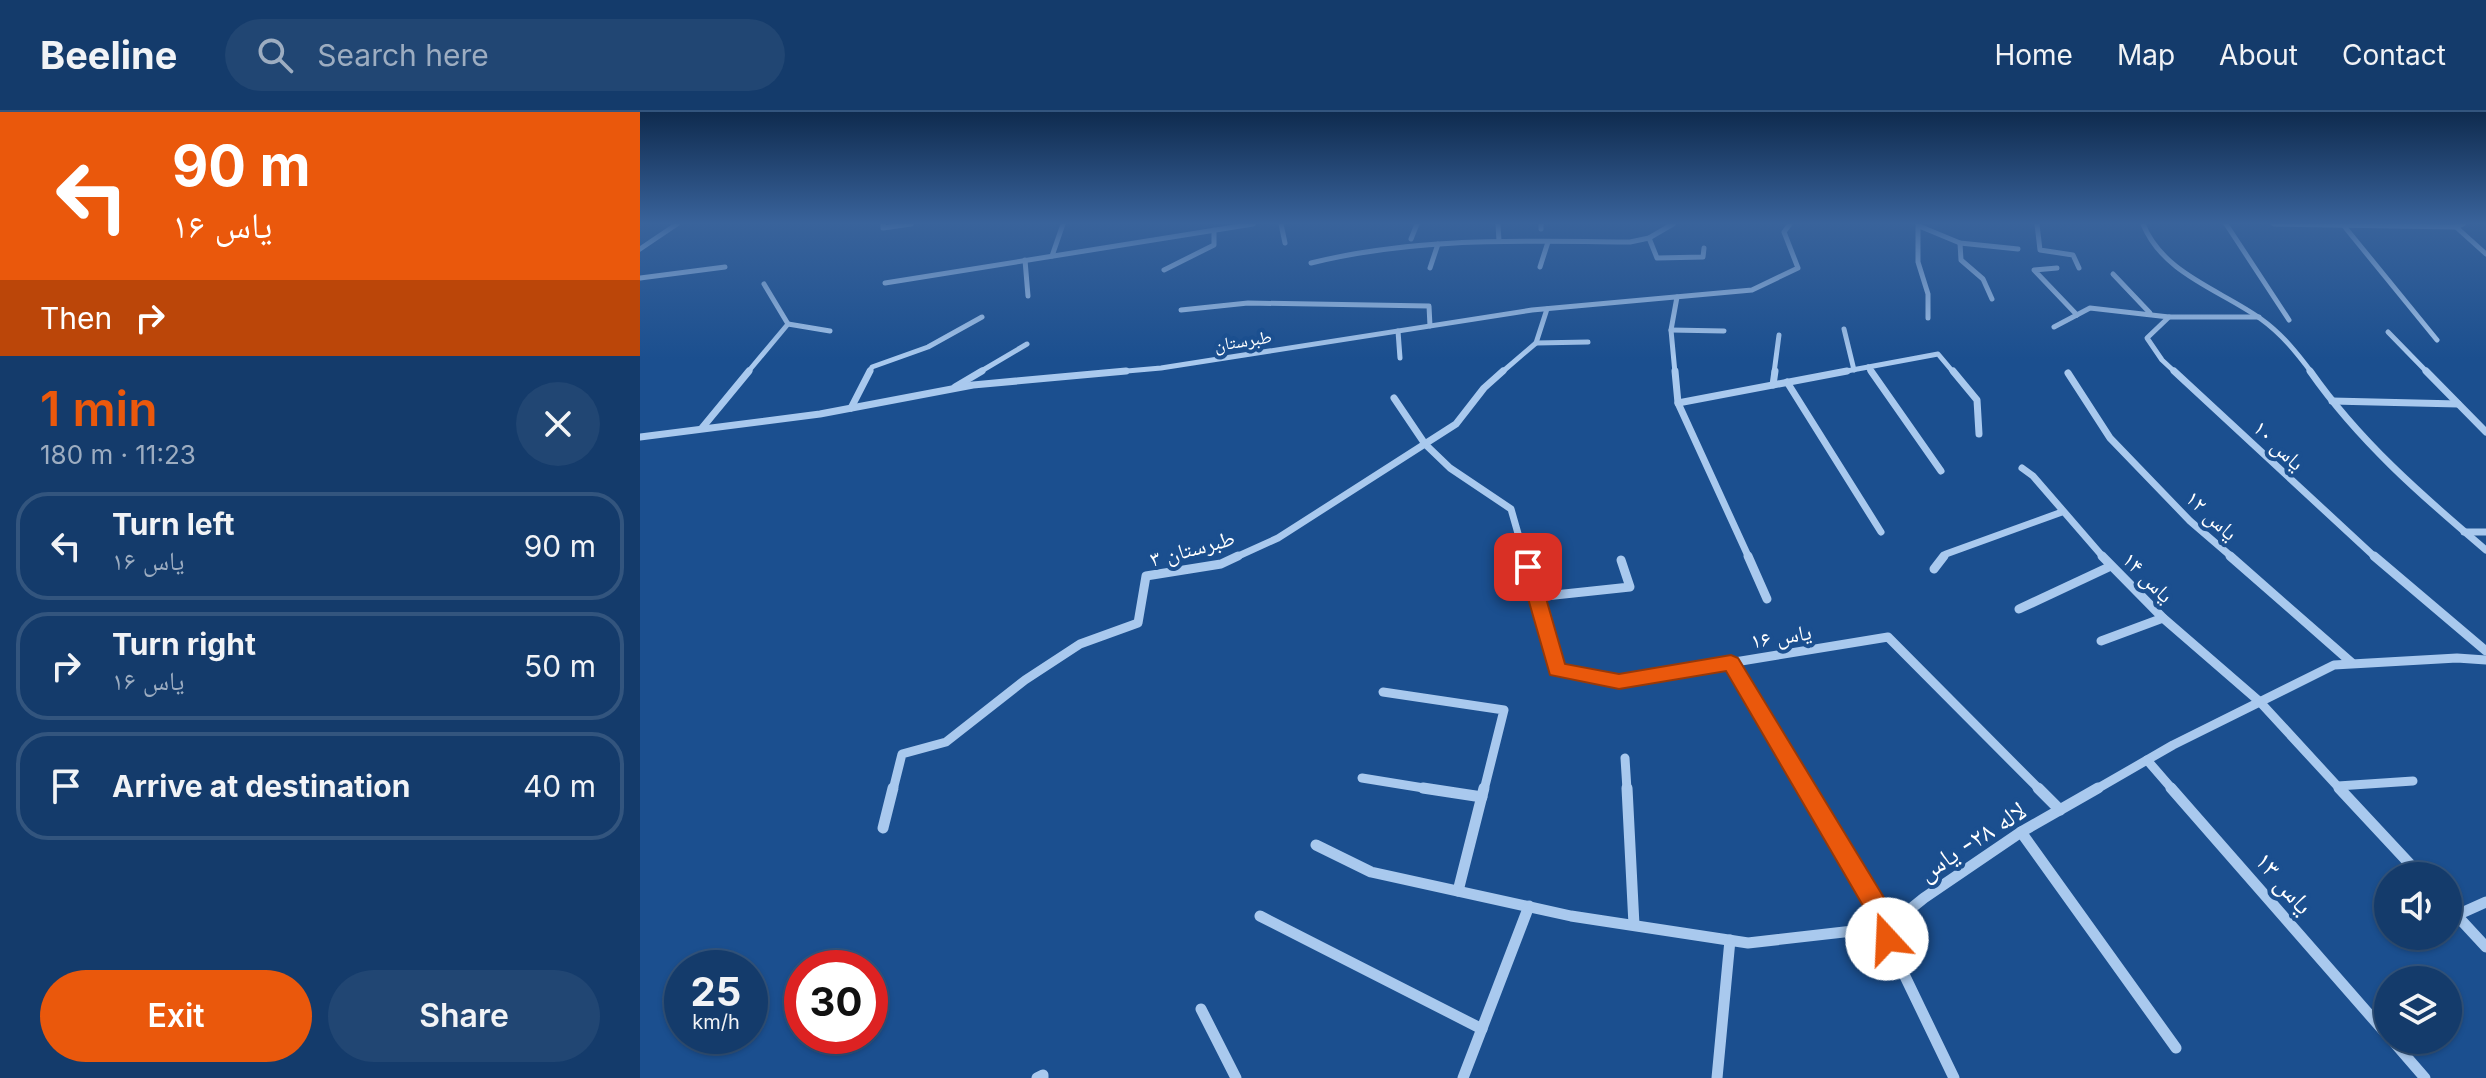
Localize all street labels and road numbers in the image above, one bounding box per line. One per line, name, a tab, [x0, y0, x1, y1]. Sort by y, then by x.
street label: طبرستان	[1213, 326, 1273, 356]
street label: یاس ۱۰	[2247, 414, 2310, 476]
street label: یاس ۱۲	[2180, 485, 2243, 546]
street label: طبرستان ۳	[1147, 524, 1238, 573]
street label: یاس ۱۴	[2116, 546, 2179, 609]
street label: یاس ۱۶	[1749, 618, 1814, 655]
street label: لاله ۲۸- یاس	[1912, 794, 2032, 888]
street label: یاس ۱۳	[2248, 845, 2320, 921]

